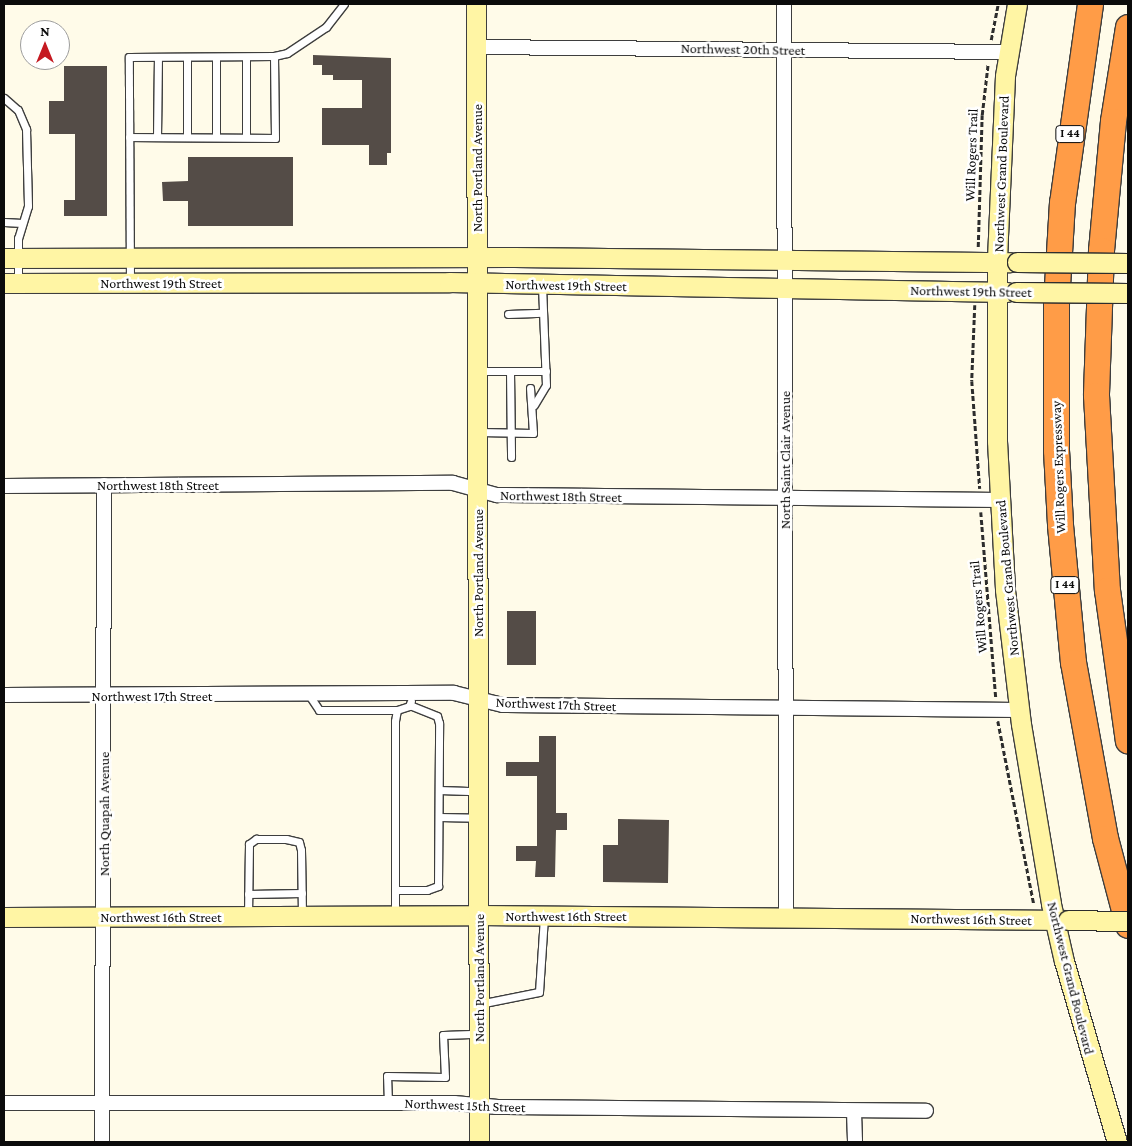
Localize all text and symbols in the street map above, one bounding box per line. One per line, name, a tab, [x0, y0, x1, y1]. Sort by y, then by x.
north arrow	[20, 20, 70, 70]
text: N	[40, 23, 50, 39]
street label: Northwest 20th Street	[681, 40, 805, 58]
street label: Northwest Grand Boulevard	[990, 95, 1012, 253]
street label: North Portland Avenue	[469, 104, 485, 232]
street label: Will Rogers Trail	[961, 108, 981, 202]
road number: I 44	[1055, 125, 1085, 144]
street label: Northwest 19th Street	[100, 275, 222, 291]
street label: Northwest 19th Street	[505, 276, 627, 294]
street label: Northwest 19th Street	[910, 282, 1032, 300]
street label: North Saint Clair Avenue	[777, 391, 793, 529]
street label: Will Rogers Expressway	[1047, 400, 1069, 534]
street label: Northwest 18th Street	[97, 477, 219, 493]
street label: Northwest 18th Street	[500, 487, 622, 505]
street label: Northwest Grand Boulevard	[992, 499, 1022, 657]
street label: North Portland Avenue	[470, 509, 486, 637]
street label: Will Rogers Trail	[966, 560, 990, 654]
road number: I 44	[1050, 576, 1080, 594]
street label: Northwest 17th Street	[92, 688, 212, 704]
street label: Northwest 17th Street	[495, 693, 617, 715]
street label: North Quapah Avenue	[96, 752, 112, 876]
street label: Northwest Grand Boulevard	[1044, 900, 1098, 1056]
street label: Northwest 16th Street	[505, 908, 627, 924]
street label: Northwest 16th Street	[100, 909, 222, 925]
street label: Northwest 16th Street	[910, 910, 1032, 928]
street label: North Portland Avenue	[471, 914, 487, 1042]
street label: Northwest 15th Street	[404, 1094, 526, 1116]

